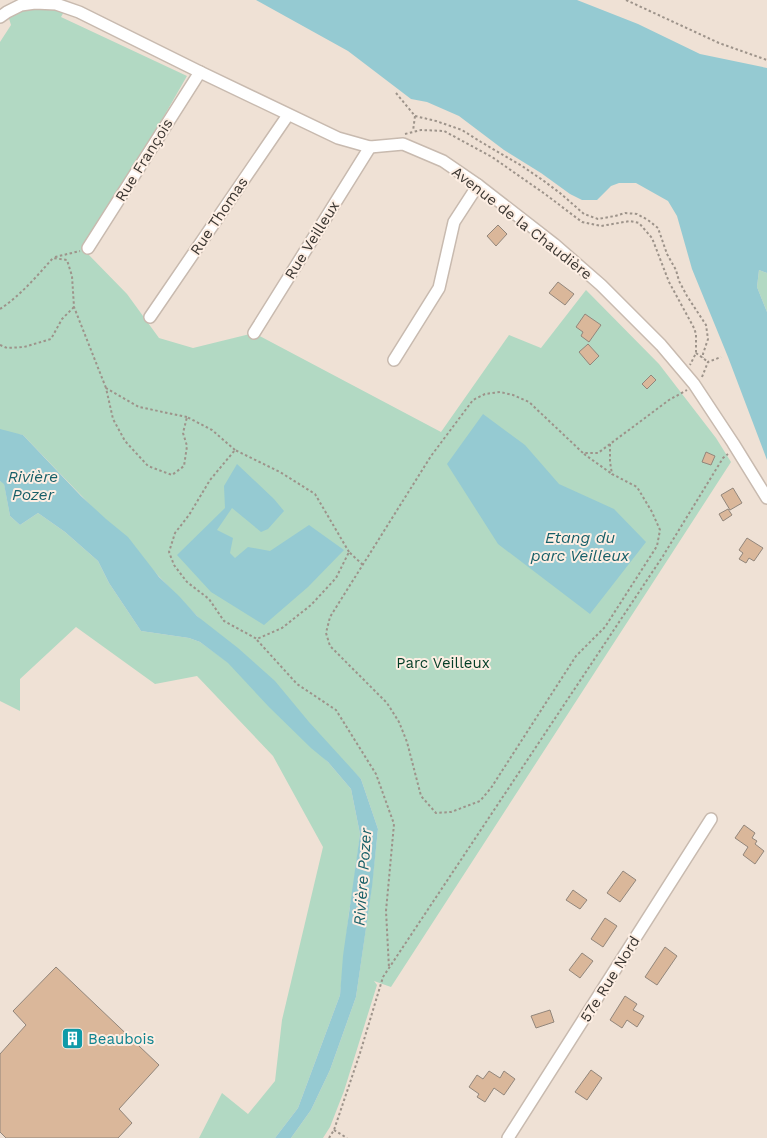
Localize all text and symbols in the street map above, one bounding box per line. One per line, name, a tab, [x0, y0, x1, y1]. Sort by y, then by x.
street label: Rue François	[111, 115, 177, 205]
street label: Avenue de la Chaudière	[448, 163, 596, 283]
street label: Rue Thomas	[186, 174, 252, 258]
street label: Rue Veilleux	[281, 197, 343, 283]
water label: Rivière Pozer	[8, 467, 58, 504]
water label: Etang du parc Veilleux	[530, 528, 630, 565]
park label: Parc Veilleux	[396, 654, 490, 672]
water label: Rivière Pozer	[350, 827, 375, 927]
street label: 57e Rue Nord	[576, 933, 644, 1025]
building icon: Beaubois	[60, 1027, 84, 1051]
place label: Beaubois	[88, 1030, 155, 1048]

